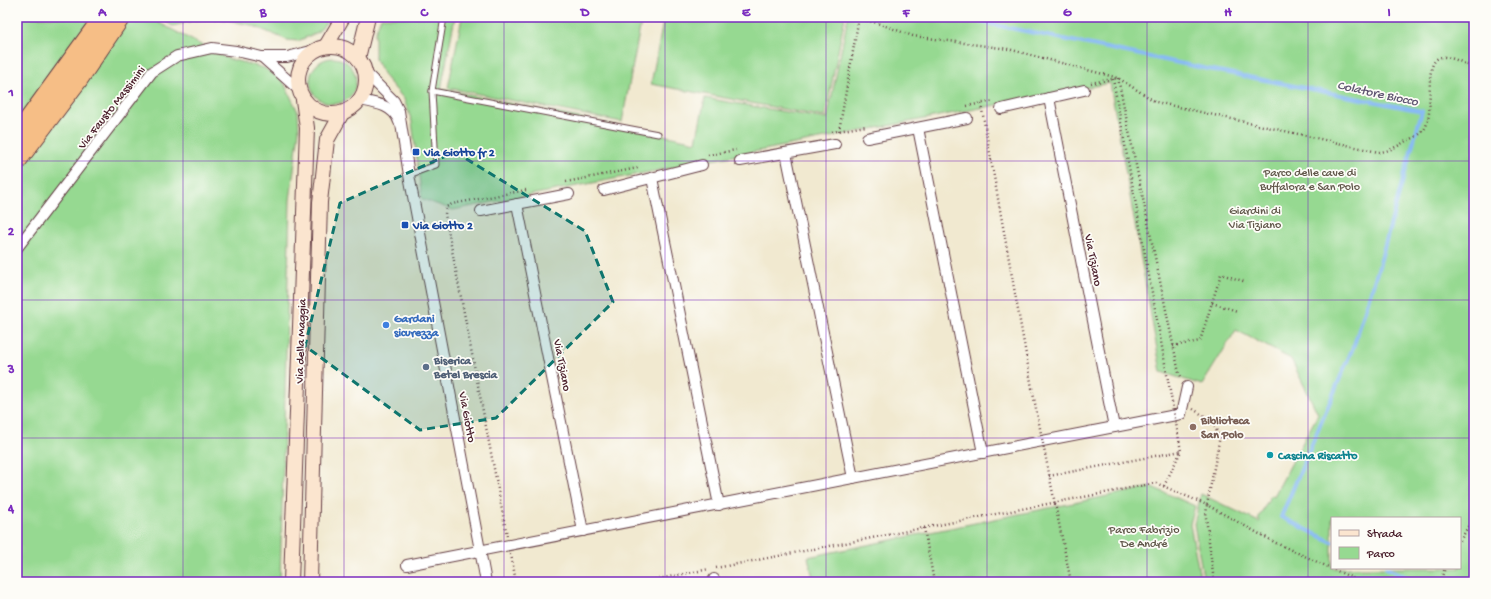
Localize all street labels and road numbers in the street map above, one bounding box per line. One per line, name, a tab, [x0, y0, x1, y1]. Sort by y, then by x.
street label: Via Fausto Massimini	[75, 64, 150, 153]
street label: Via Tiziano	[1080, 232, 1104, 287]
street label: Via della Maggia	[293, 298, 310, 385]
street label: Via Tiziano	[549, 337, 573, 392]
street label: Via Giotto	[454, 390, 478, 444]

